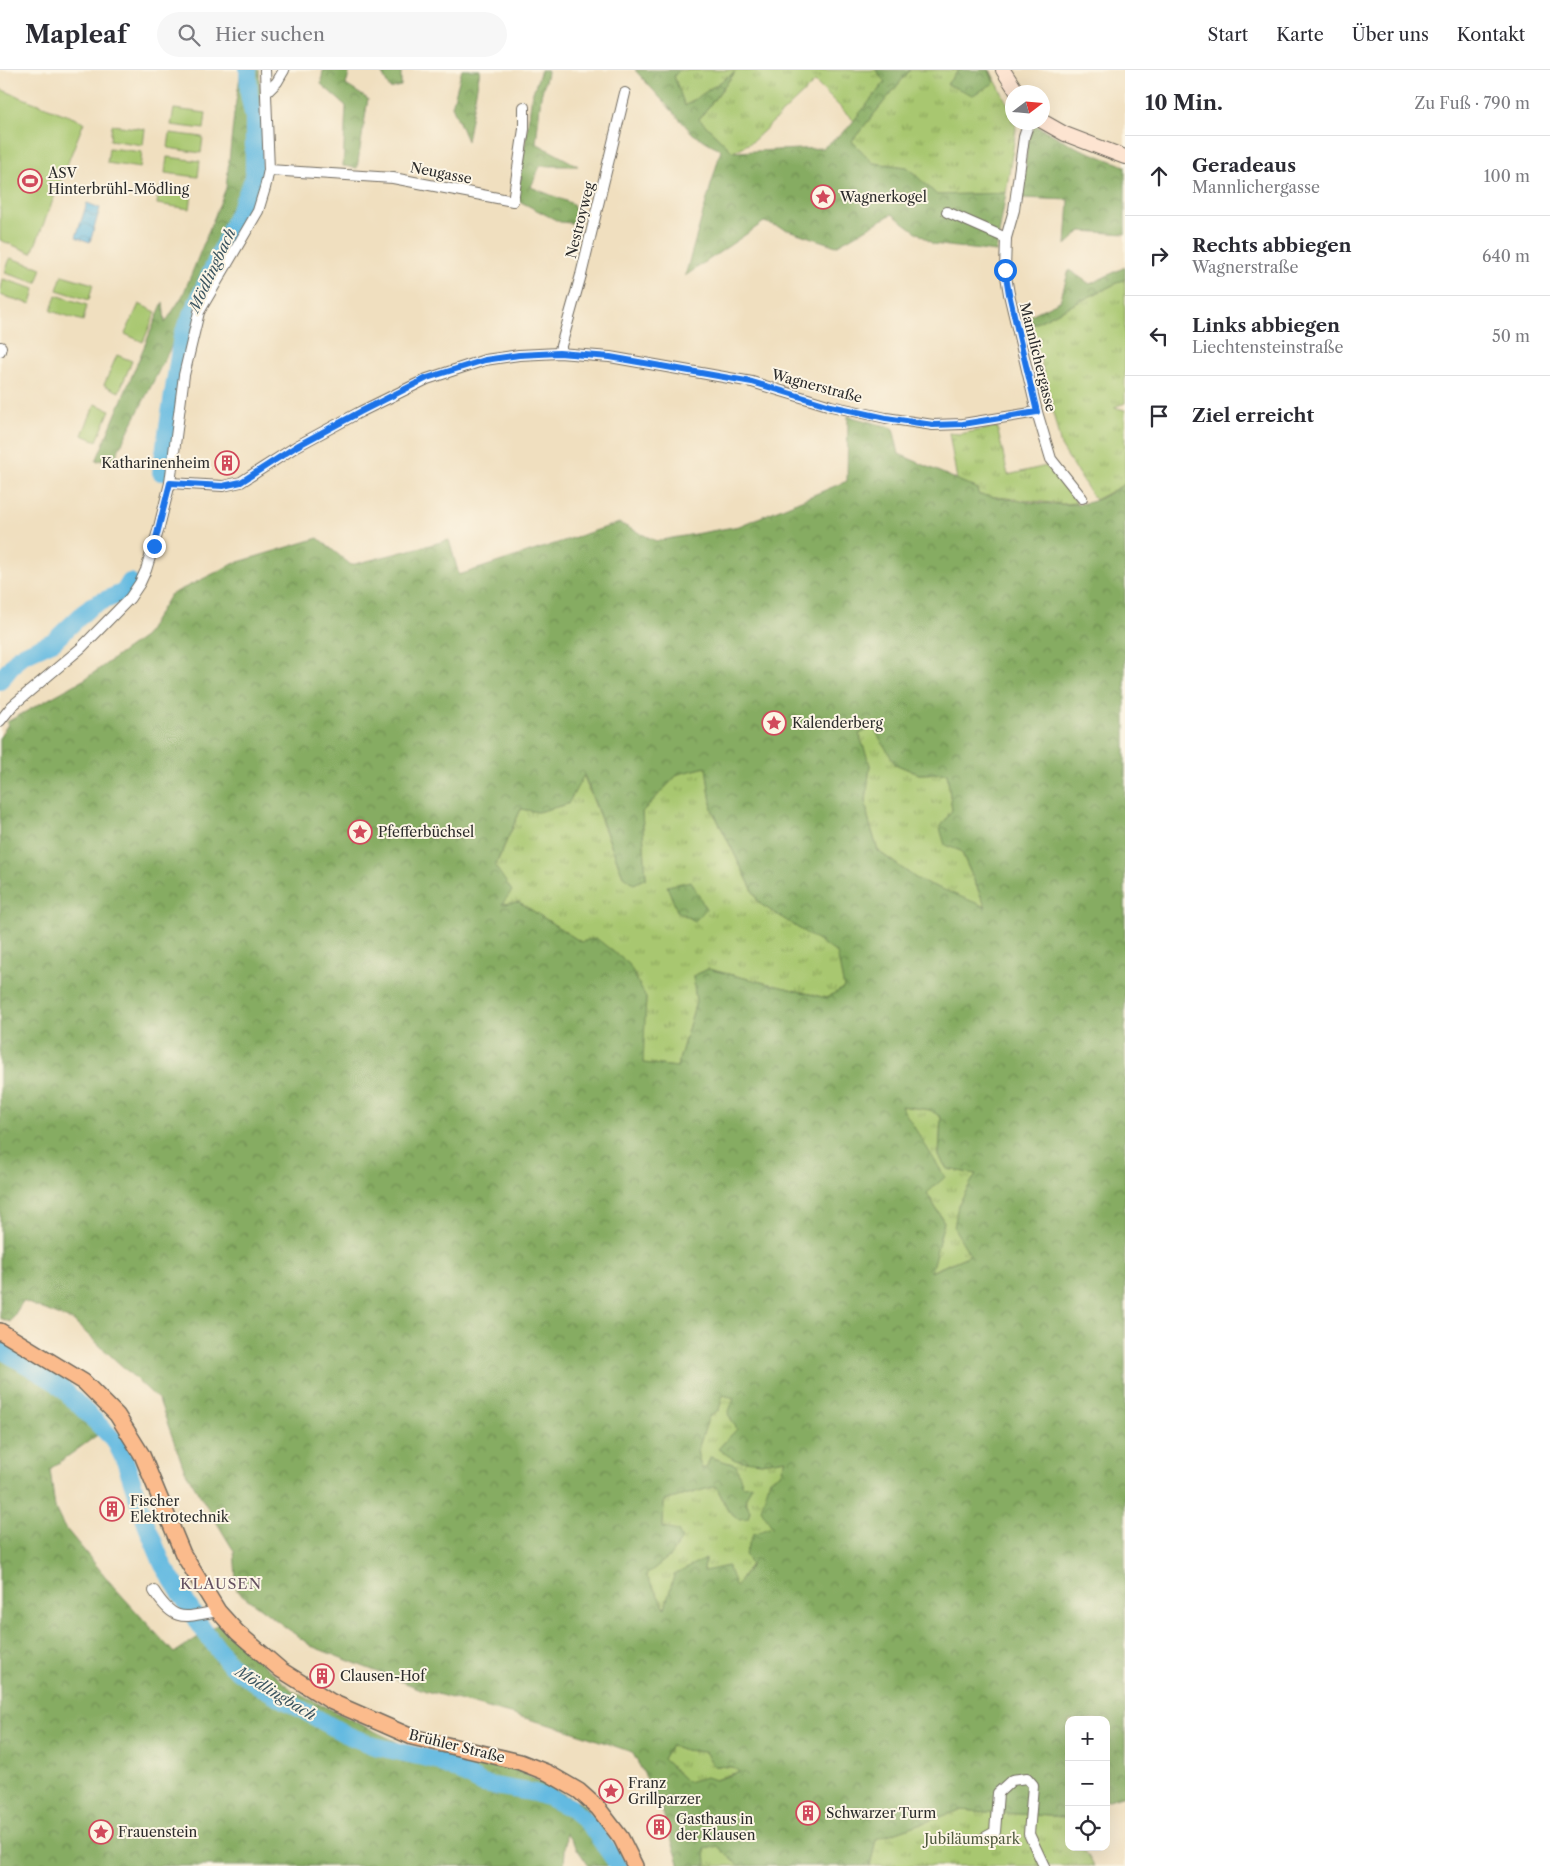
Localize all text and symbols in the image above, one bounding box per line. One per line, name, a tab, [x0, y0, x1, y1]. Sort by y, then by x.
search box	[157, 12, 507, 57]
text: Mapleaf	[25, 20, 127, 49]
icon: search	[175, 21, 203, 49]
text: Hier suchen	[215, 23, 325, 46]
text: Start	[1208, 24, 1248, 46]
text: Karte	[1276, 24, 1324, 46]
text: Über uns	[1352, 24, 1429, 46]
text: Kontakt	[1457, 24, 1525, 46]
north arrow	[1005, 85, 1050, 130]
text: 10 Min.	[1145, 90, 1223, 115]
text: Zu Fuß · 790 m	[1415, 93, 1530, 113]
text: Geradeaus	[1192, 154, 1296, 177]
street label: Neugasse	[409, 158, 474, 188]
icon: ahead	[1145, 162, 1173, 190]
place label: ASV Hinterbrühl-Mödling	[47, 164, 190, 198]
text: 100 m	[1484, 166, 1530, 186]
sports icon: ASV Hinterbrühl-Mödling	[17, 168, 43, 194]
text: Mannlichergasse	[1192, 177, 1320, 197]
street label: Nestroyweg	[562, 179, 598, 260]
place icon: Wagnerkogel	[810, 184, 836, 210]
place label: Wagnerkogel	[839, 188, 927, 206]
water label: Mödlingbach	[183, 225, 240, 317]
text: Rechts abbiegen	[1192, 234, 1352, 257]
icon: right	[1145, 242, 1173, 270]
text: 640 m	[1482, 246, 1530, 266]
text: Wagnerstraße	[1192, 257, 1298, 277]
route start	[994, 259, 1017, 282]
street label: Mannlichergasse	[1016, 301, 1060, 414]
text: Links abbiegen	[1192, 314, 1340, 337]
icon: left	[1145, 322, 1173, 350]
text: 50 m	[1492, 326, 1530, 346]
text: Liechtensteinstraße	[1192, 337, 1343, 357]
street label: Wagnerstraße	[769, 365, 864, 407]
icon: arrive	[1145, 402, 1173, 430]
text: Ziel erreicht	[1192, 404, 1314, 427]
building icon: Katharinenheim	[214, 450, 240, 476]
place label: Katharinenheim	[101, 454, 210, 472]
route end	[143, 535, 166, 558]
place icon: Kalenderberg	[761, 710, 787, 736]
place label: Kalenderberg	[792, 714, 883, 732]
place icon: Pfefferbüchsel	[347, 819, 373, 845]
place label: Pfefferbüchsel	[378, 823, 474, 841]
place label: Fischer Elektrotechnik	[130, 1492, 230, 1526]
building icon: Fischer Elektrotechnik	[99, 1496, 125, 1522]
district label: KLAUSEN	[180, 1574, 262, 1593]
water label: Mödlingbach	[231, 1661, 320, 1724]
building icon: Clausen-Hof	[309, 1663, 335, 1689]
place label: Clausen-Hof	[340, 1667, 427, 1685]
map controls	[1065, 1716, 1110, 1851]
button: +	[1065, 1716, 1110, 1761]
street label: Brühler Straße	[407, 1725, 507, 1767]
button: −	[1065, 1761, 1110, 1806]
place label: Franz Grillparzer	[628, 1774, 701, 1808]
place icon: Franz Grillparzer	[598, 1778, 624, 1804]
building icon: Schwarzer Turm	[795, 1800, 821, 1826]
place label: Schwarzer Turm	[826, 1804, 936, 1822]
button: locate	[1065, 1806, 1110, 1851]
place label: Gasthaus in der Klausen	[676, 1810, 756, 1844]
building icon: Gasthaus in der Klausen	[646, 1814, 672, 1840]
place icon: Frauenstein	[88, 1819, 114, 1845]
place label: Frauenstein	[118, 1823, 198, 1841]
park label: Jubiläumspark	[922, 1830, 1021, 1848]

